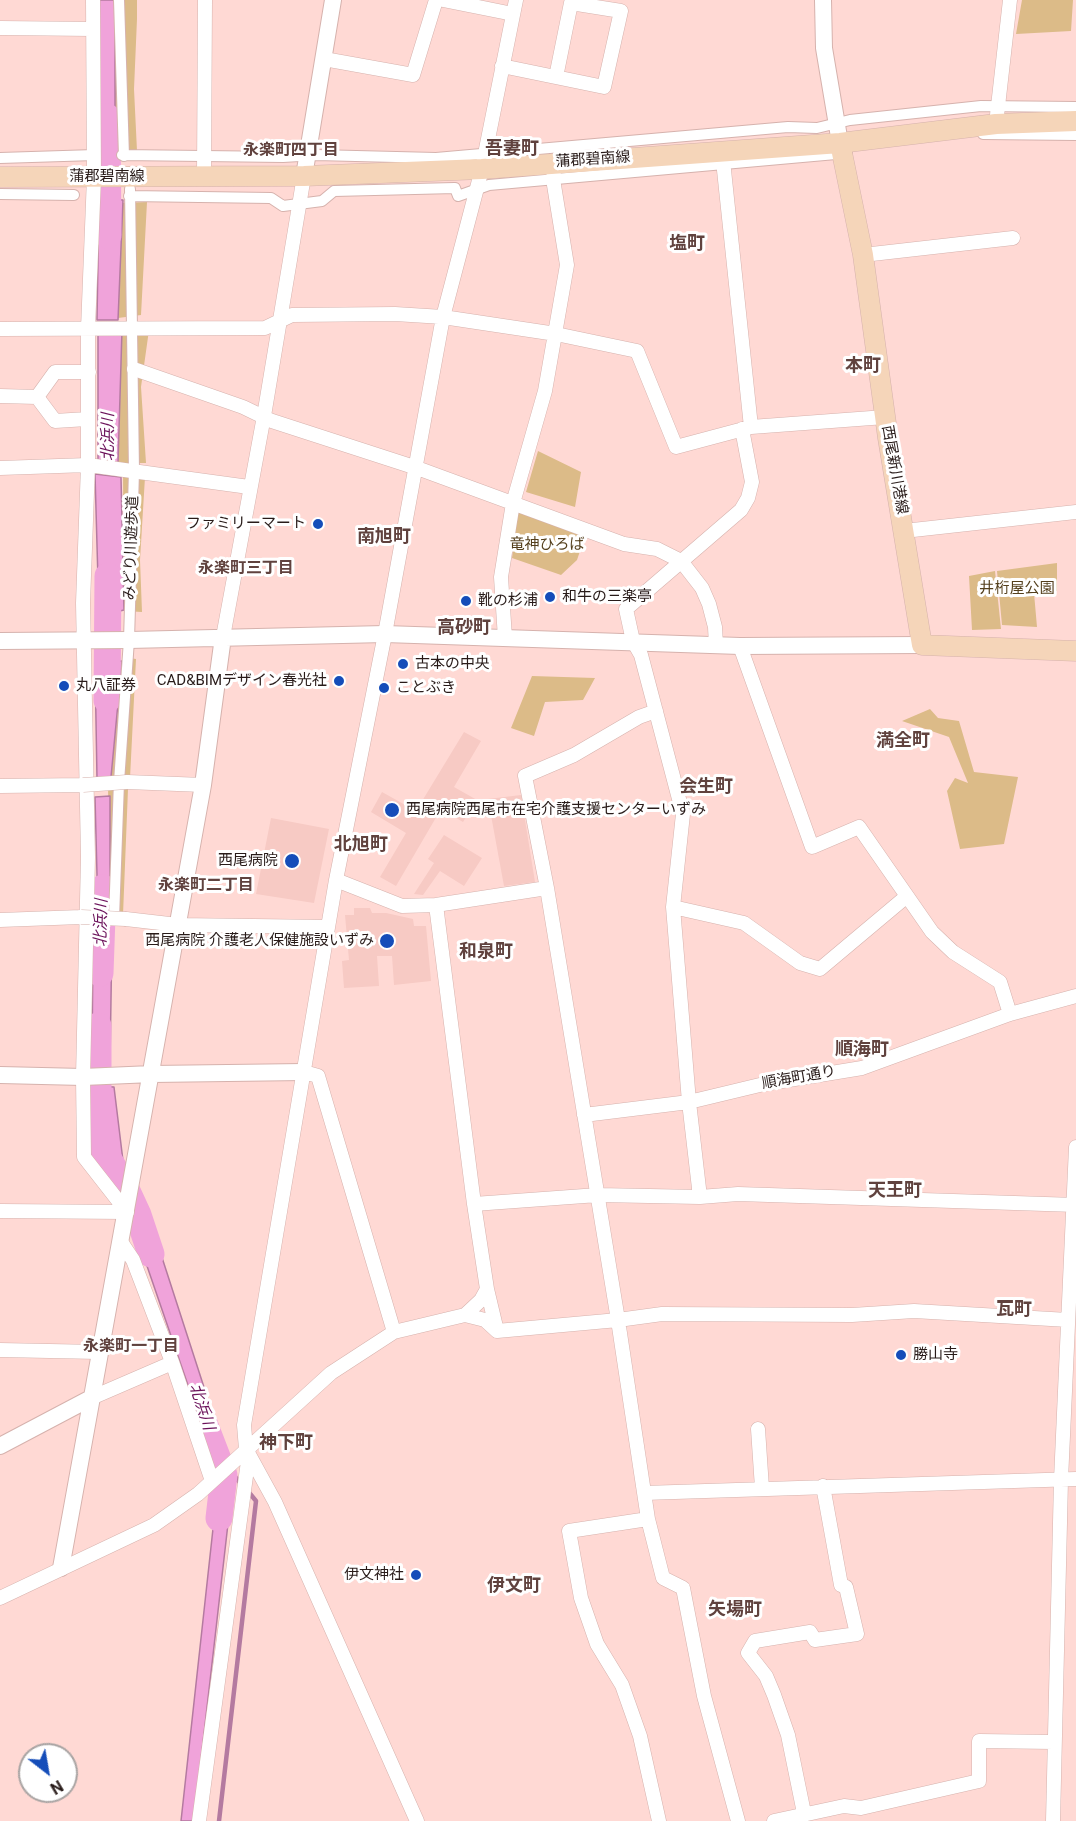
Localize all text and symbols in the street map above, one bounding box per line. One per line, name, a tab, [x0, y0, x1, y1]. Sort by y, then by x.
district label: 吾妻町	[485, 138, 539, 160]
district label: 永楽町四丁目	[243, 141, 339, 161]
street label: 蒲郡碧南線	[555, 148, 631, 172]
street label: 蒲郡碧南線	[70, 168, 144, 186]
district label: 塩町	[669, 233, 705, 255]
district label: 本町	[845, 355, 881, 377]
water label: 北浜川	[99, 413, 119, 461]
street label: 西尾新川港線	[877, 424, 911, 516]
street label: みどり川遊歩道	[121, 495, 143, 601]
place label: ファミリーマート	[186, 515, 306, 533]
marker: ファミリーマート	[311, 517, 325, 531]
district label: 南旭町	[357, 526, 411, 548]
park label: 竜神ひろば	[510, 536, 584, 554]
district label: 永楽町三丁目	[198, 559, 294, 579]
park label: 井桁屋公園	[980, 580, 1054, 598]
place label: 和牛の三楽亭	[562, 588, 652, 606]
marker: 和牛の三楽亭	[543, 590, 557, 604]
place label: 靴の杉浦	[478, 592, 538, 610]
marker: 靴の杉浦	[459, 594, 473, 608]
district label: 高砂町	[437, 617, 491, 639]
place label: 古本の中央	[415, 655, 490, 673]
marker: 古本の中央	[396, 657, 410, 671]
place label: CAD&BIMデザイン春光社	[157, 672, 327, 690]
marker: CAD&BIMデザイン春光社	[332, 674, 346, 688]
place label: 丸八証券	[76, 677, 136, 695]
marker: 丸八証券	[57, 679, 71, 693]
place label: ことぶき	[396, 679, 456, 697]
marker: ことぶき	[377, 681, 391, 695]
district label: 満全町	[876, 730, 930, 752]
district label: 会生町	[679, 776, 733, 798]
marker: 西尾病院西尾市在宅介護支援センターいずみ	[383, 801, 401, 819]
place label: 西尾病院西尾市在宅介護支援センターいずみ	[406, 801, 706, 819]
district label: 北旭町	[334, 834, 388, 856]
place label: 西尾病院	[218, 852, 278, 870]
marker: 西尾病院	[283, 852, 301, 870]
district label: 永楽町二丁目	[158, 876, 254, 896]
water label: 北浜川	[92, 899, 112, 947]
place label: 西尾病院 介護老人保健施設いずみ	[145, 932, 374, 950]
marker: 西尾病院 介護老人保健施設いずみ	[378, 932, 396, 950]
district label: 和泉町	[459, 941, 513, 963]
district label: 順海町	[835, 1039, 889, 1061]
street label: 順海町通り	[761, 1063, 837, 1093]
district label: 天王町	[868, 1180, 922, 1202]
district label: 瓦町	[996, 1299, 1032, 1321]
district label: 永楽町一丁目	[83, 1337, 179, 1357]
place label: 勝山寺	[913, 1346, 958, 1364]
marker: 勝山寺	[894, 1348, 908, 1362]
water label: 北浜川	[184, 1381, 218, 1433]
district label: 神下町	[259, 1432, 313, 1454]
place label: 伊文神社	[344, 1566, 404, 1584]
marker: 伊文神社	[409, 1568, 423, 1582]
district label: 伊文町	[487, 1575, 541, 1597]
district label: 矢場町	[708, 1599, 762, 1621]
north arrow	[18, 1743, 78, 1803]
text: N	[47, 1776, 66, 1798]

